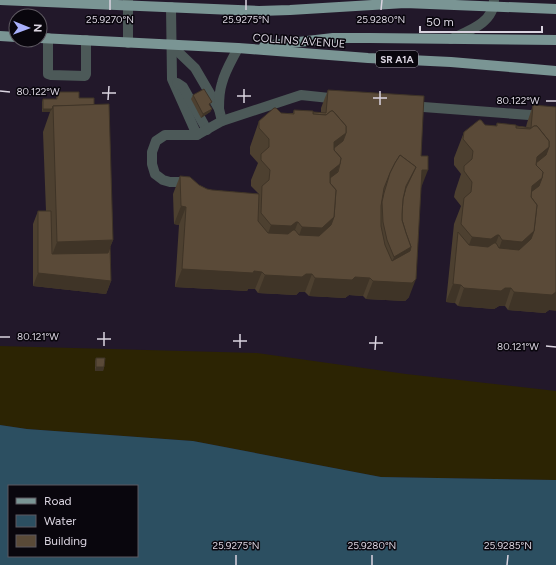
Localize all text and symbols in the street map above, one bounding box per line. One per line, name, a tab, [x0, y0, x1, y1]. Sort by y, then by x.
north arrow	[8, 8, 48, 48]
scale bar	[420, 8, 542, 34]
text: 25.9270°N	[86, 13, 134, 26]
text: 25.9275°N	[222, 13, 270, 26]
text: 25.9280°N	[357, 13, 405, 26]
text: 50 m	[426, 15, 454, 29]
text: N	[31, 24, 44, 33]
street label: COLLINS AVENUE	[252, 31, 346, 51]
road number: SR A1A	[376, 51, 418, 67]
text: 80.122°W	[16, 85, 60, 98]
text: 80.122°W	[496, 94, 540, 107]
text: 80.121°W	[17, 330, 59, 343]
text: 80.121°W	[497, 340, 539, 353]
legend	[8, 485, 138, 557]
text: Road	[44, 494, 72, 508]
text: Water	[44, 514, 76, 528]
text: Building	[44, 534, 87, 548]
text: 25.9275°N	[212, 539, 260, 552]
text: 25.9280°N	[348, 539, 396, 552]
text: 25.9285°N	[484, 539, 532, 552]

